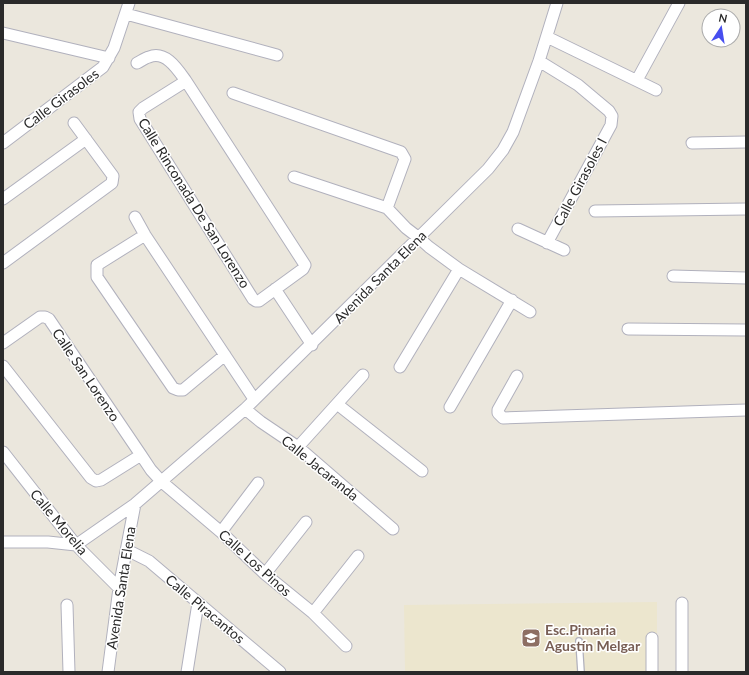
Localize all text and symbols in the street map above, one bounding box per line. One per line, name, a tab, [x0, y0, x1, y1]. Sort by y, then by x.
north arrow	[701, 8, 741, 48]
text: N	[718, 10, 729, 25]
street label: Calle Girasoles	[20, 65, 102, 133]
street label: Calle Rinconada De San Lorenzo	[135, 114, 254, 291]
street label: Calle Girasoles I	[549, 135, 610, 229]
street label: Avenida Santa Elena	[330, 227, 430, 327]
street label: Calle San Lorenzo	[49, 325, 124, 424]
street label: Calle Jacaranda	[278, 431, 362, 504]
street label: Calle Morelia	[27, 485, 92, 558]
street label: Avenida Santa Elena	[102, 525, 139, 651]
street label: Calle Los Pinos	[216, 526, 295, 600]
street label: Calle Piracantos	[162, 571, 248, 647]
place label: Esc.Pimaria Agustín Melgar	[544, 621, 641, 654]
school or university icon: Esc.Pimaria Agustín Melgar	[520, 627, 542, 649]

